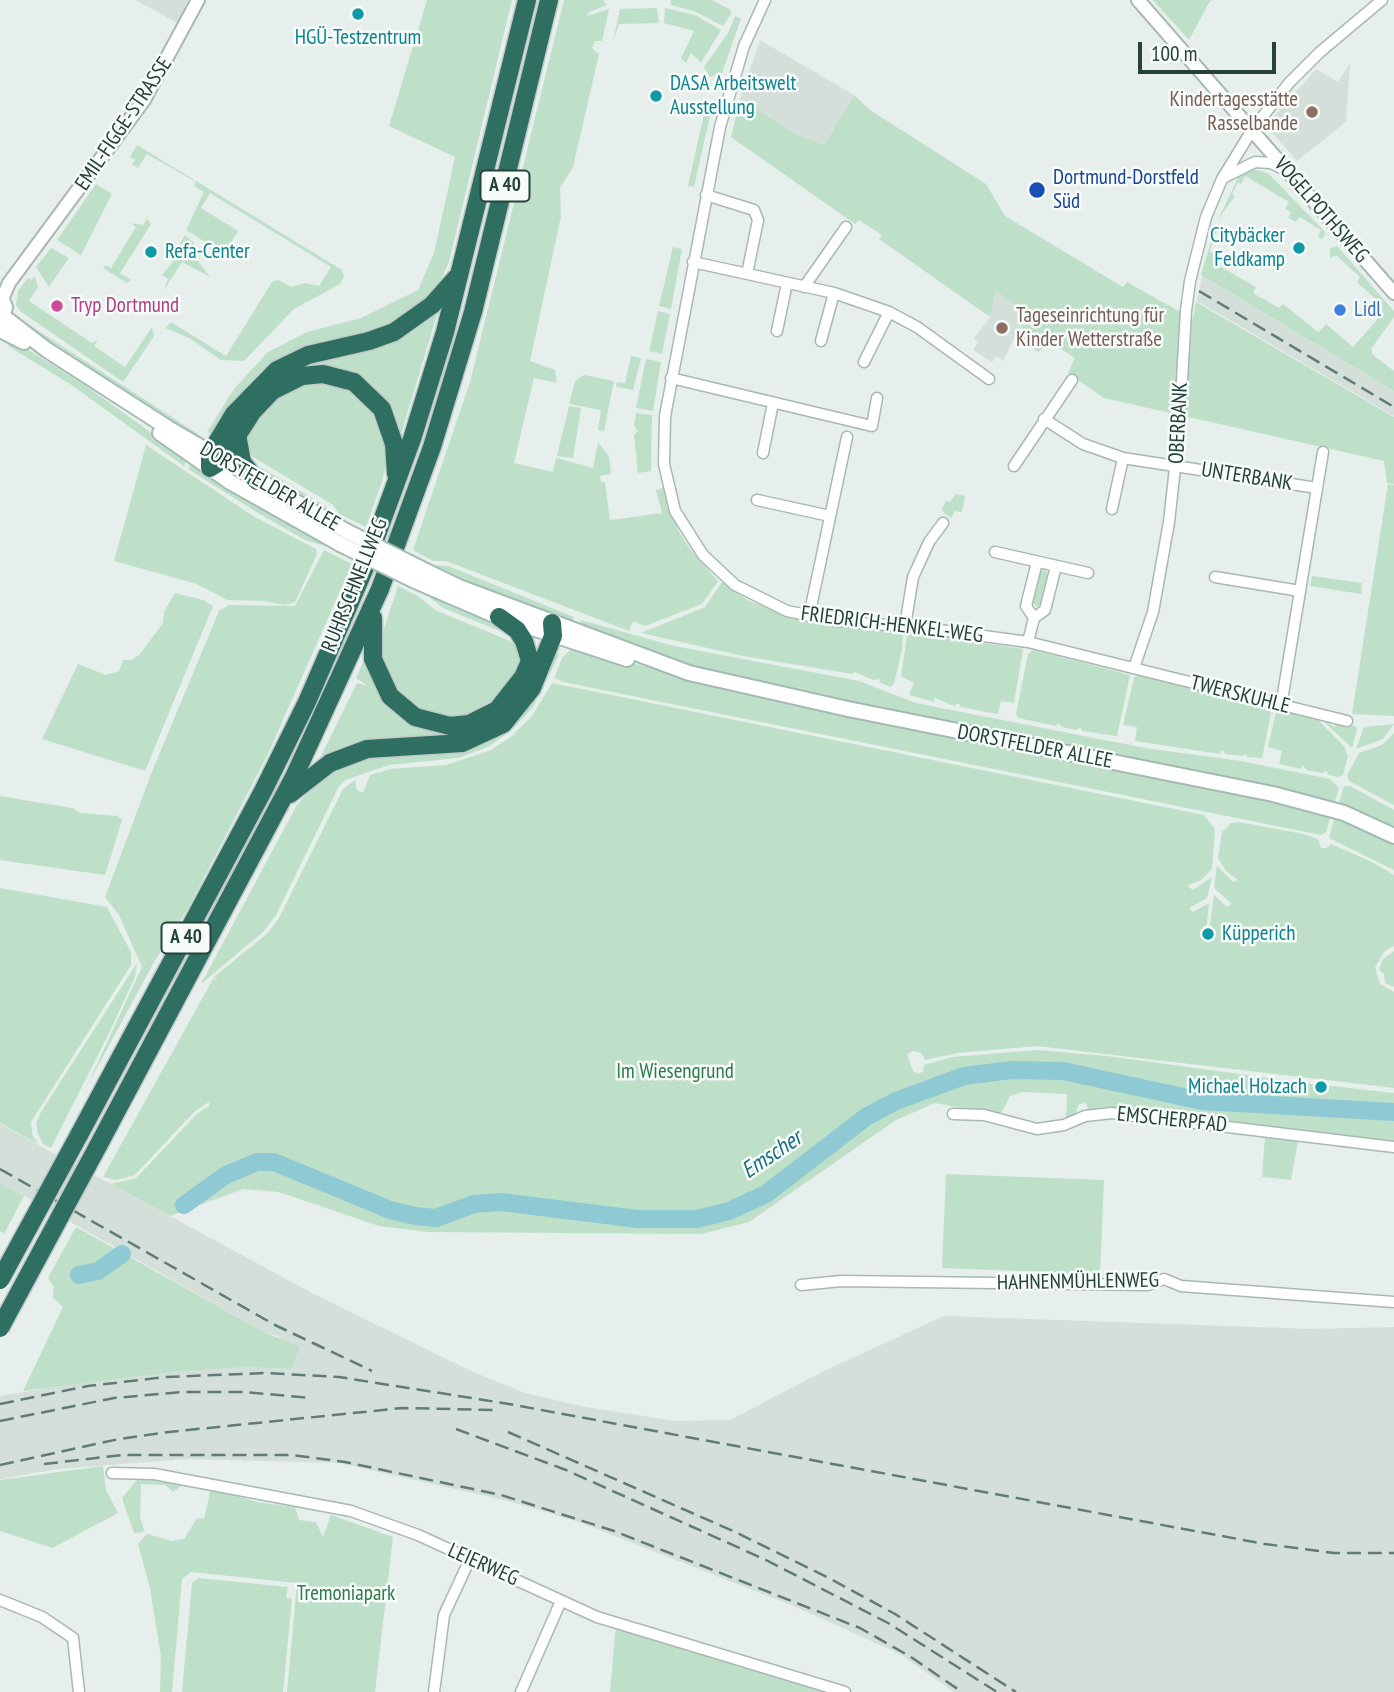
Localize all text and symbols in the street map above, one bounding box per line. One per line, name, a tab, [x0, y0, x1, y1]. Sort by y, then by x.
marker: HGÜ-Testzentrum	[350, 6, 366, 22]
place label: HGÜ-Testzentrum	[295, 25, 421, 51]
scale bar	[1142, 28, 1280, 72]
text: 100 m	[1151, 40, 1197, 67]
street label: EMIL-FIGGE-STRASSE	[70, 53, 178, 195]
place label: DASA Arbeitswelt Ausstellung	[670, 71, 796, 121]
place label: Kindertagesstätte Rasselbande	[1170, 87, 1298, 137]
marker: DASA Arbeitswelt Ausstellung	[648, 88, 664, 104]
marker: Kindertagesstätte Rasselbande	[1304, 104, 1320, 120]
street label: VOGELPOTHSWEG	[1268, 152, 1374, 268]
place label: Dortmund-Dorstfeld Süd	[1053, 165, 1199, 215]
road number: A 40	[480, 170, 530, 202]
marker: Dortmund-Dorstfeld Süd	[1027, 180, 1047, 200]
place label: Citybäcker Feldkamp	[1210, 223, 1285, 273]
place label: Refa-Center	[165, 239, 250, 265]
marker: Citybäcker Feldkamp	[1291, 240, 1307, 256]
marker: Refa-Center	[143, 244, 159, 260]
place label: Tryp Dortmund	[71, 293, 179, 319]
place label: Lidl	[1354, 297, 1381, 323]
marker: Tryp Dortmund	[49, 298, 65, 314]
marker: Lidl	[1332, 302, 1348, 318]
place label: Tageseinrichtung für Kinder Wetterstraße	[1016, 303, 1164, 353]
marker: Tageseinrichtung für Kinder Wetterstraße	[994, 320, 1010, 336]
street label: OBERBANK	[1164, 381, 1194, 465]
street label: DORSTFELDER ALLEE	[196, 437, 344, 537]
street label: UNTERBANK	[1200, 457, 1294, 497]
street label: RUHRSCHNELLWEG	[317, 514, 393, 656]
street label: FRIEDRICH-HENKEL-WEG	[799, 601, 985, 649]
street label: TWERSKUHLE	[1188, 670, 1292, 720]
street label: DORSTFELDER ALLEE	[955, 720, 1115, 774]
place label: Küpperich	[1222, 921, 1295, 947]
road number: A 40	[162, 922, 210, 954]
marker: Küpperich	[1200, 926, 1216, 942]
park label: Im Wiesengrund	[616, 1059, 734, 1085]
place label: Michael Holzach	[1188, 1074, 1307, 1100]
marker: Michael Holzach	[1313, 1079, 1329, 1095]
street label: EMSCHERPFAD	[1116, 1102, 1228, 1138]
water label: Emscher	[737, 1125, 807, 1185]
street label: HAHNENMÜHLENWEG	[997, 1268, 1159, 1296]
street label: LEIERWEG	[444, 1538, 522, 1592]
park label: Tremoniapark	[297, 1581, 395, 1607]

